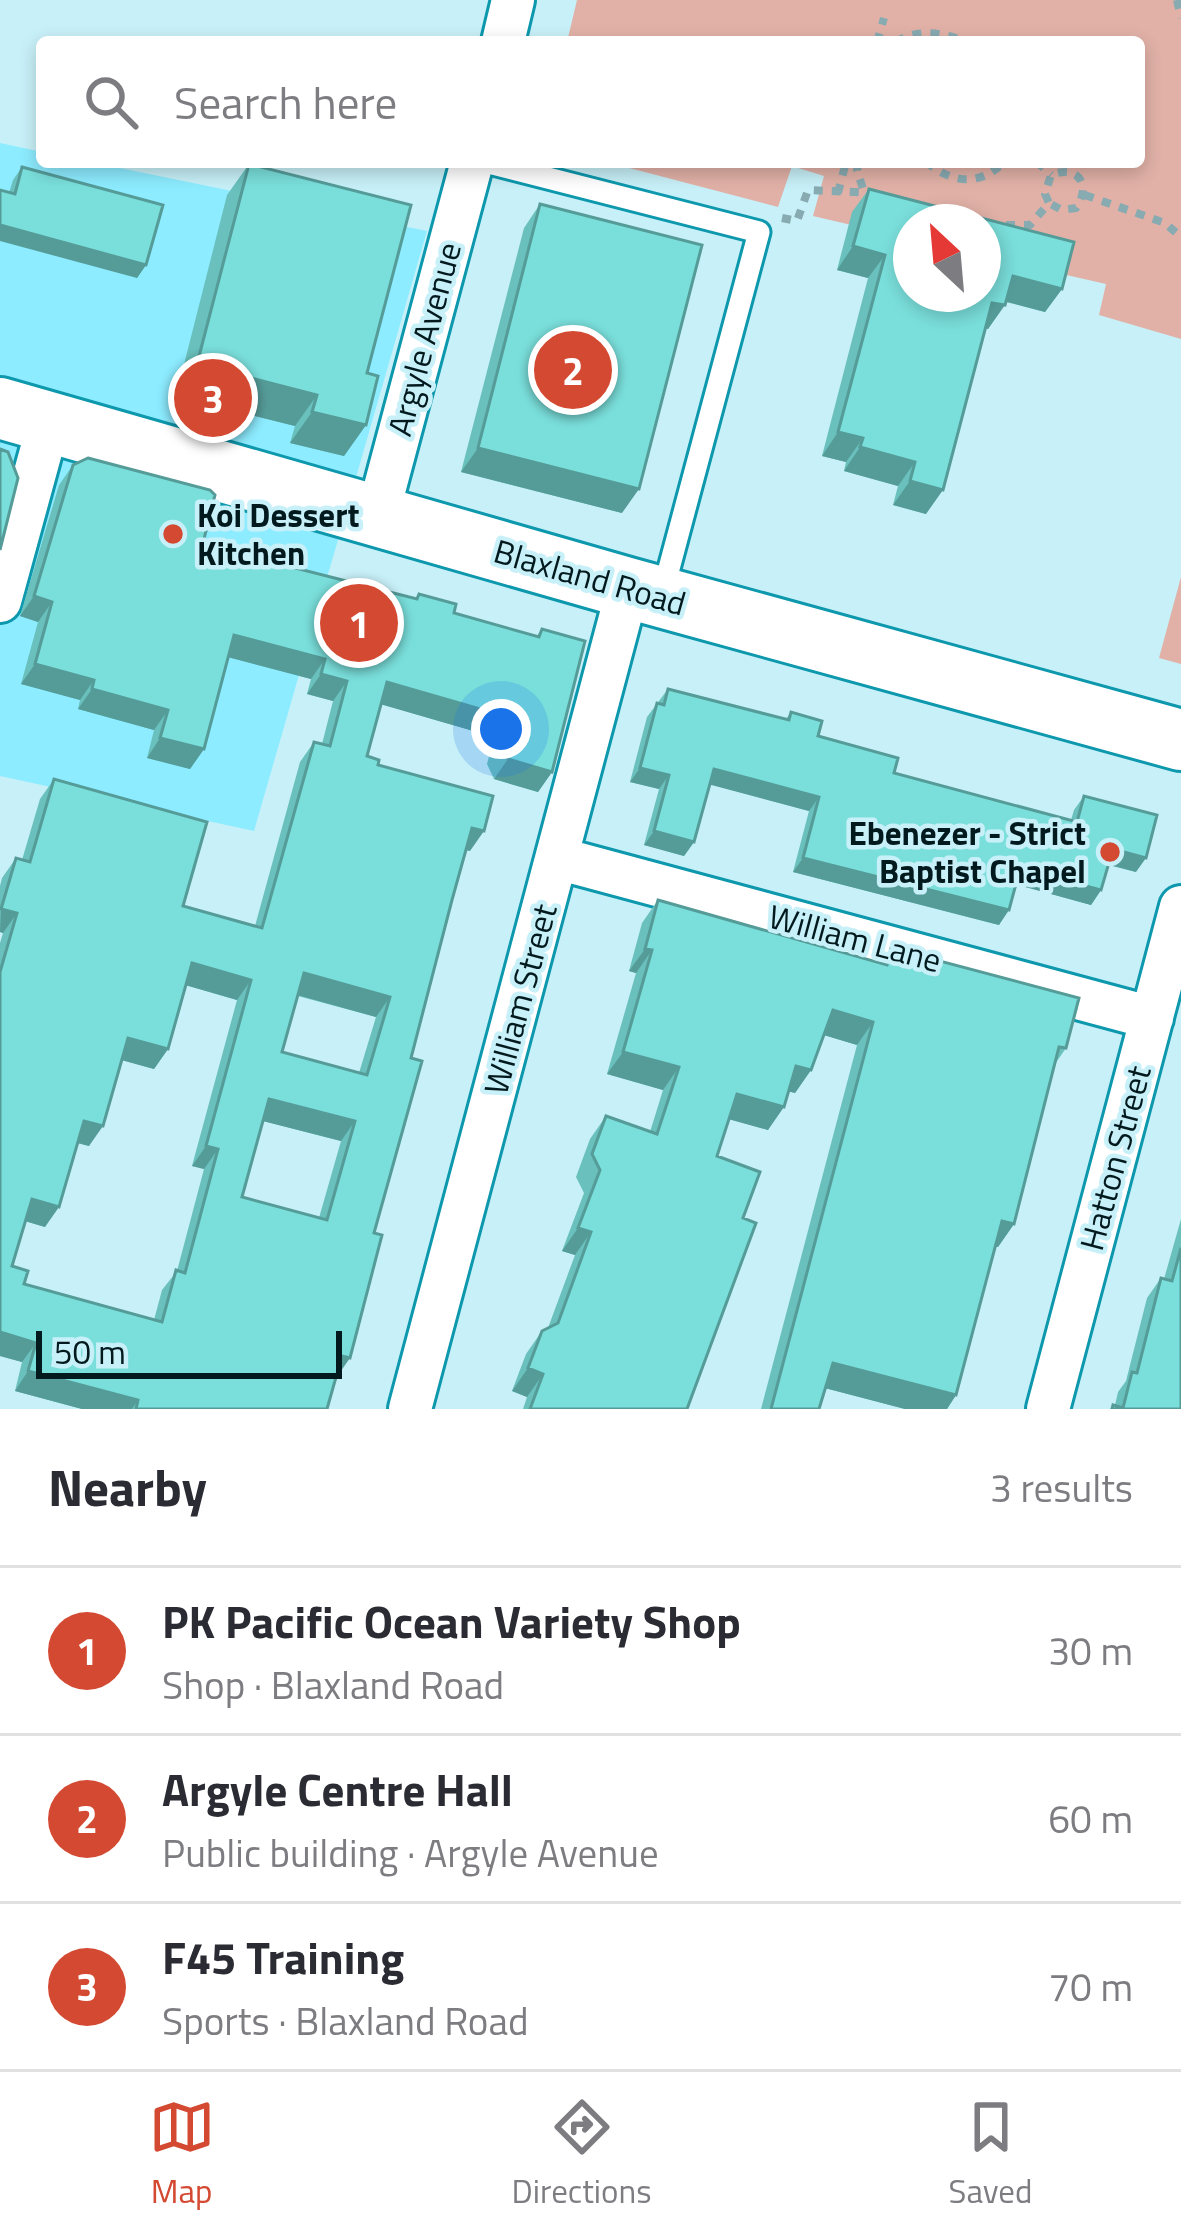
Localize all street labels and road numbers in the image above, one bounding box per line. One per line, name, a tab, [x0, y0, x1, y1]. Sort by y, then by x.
street label: Argyle Avenue	[374, 237, 474, 441]
street label: Blaxland Road	[488, 526, 692, 628]
street label: William Lane	[763, 891, 947, 985]
street label: William Street	[471, 898, 570, 1100]
street label: Hatton Street	[1066, 1060, 1164, 1256]

